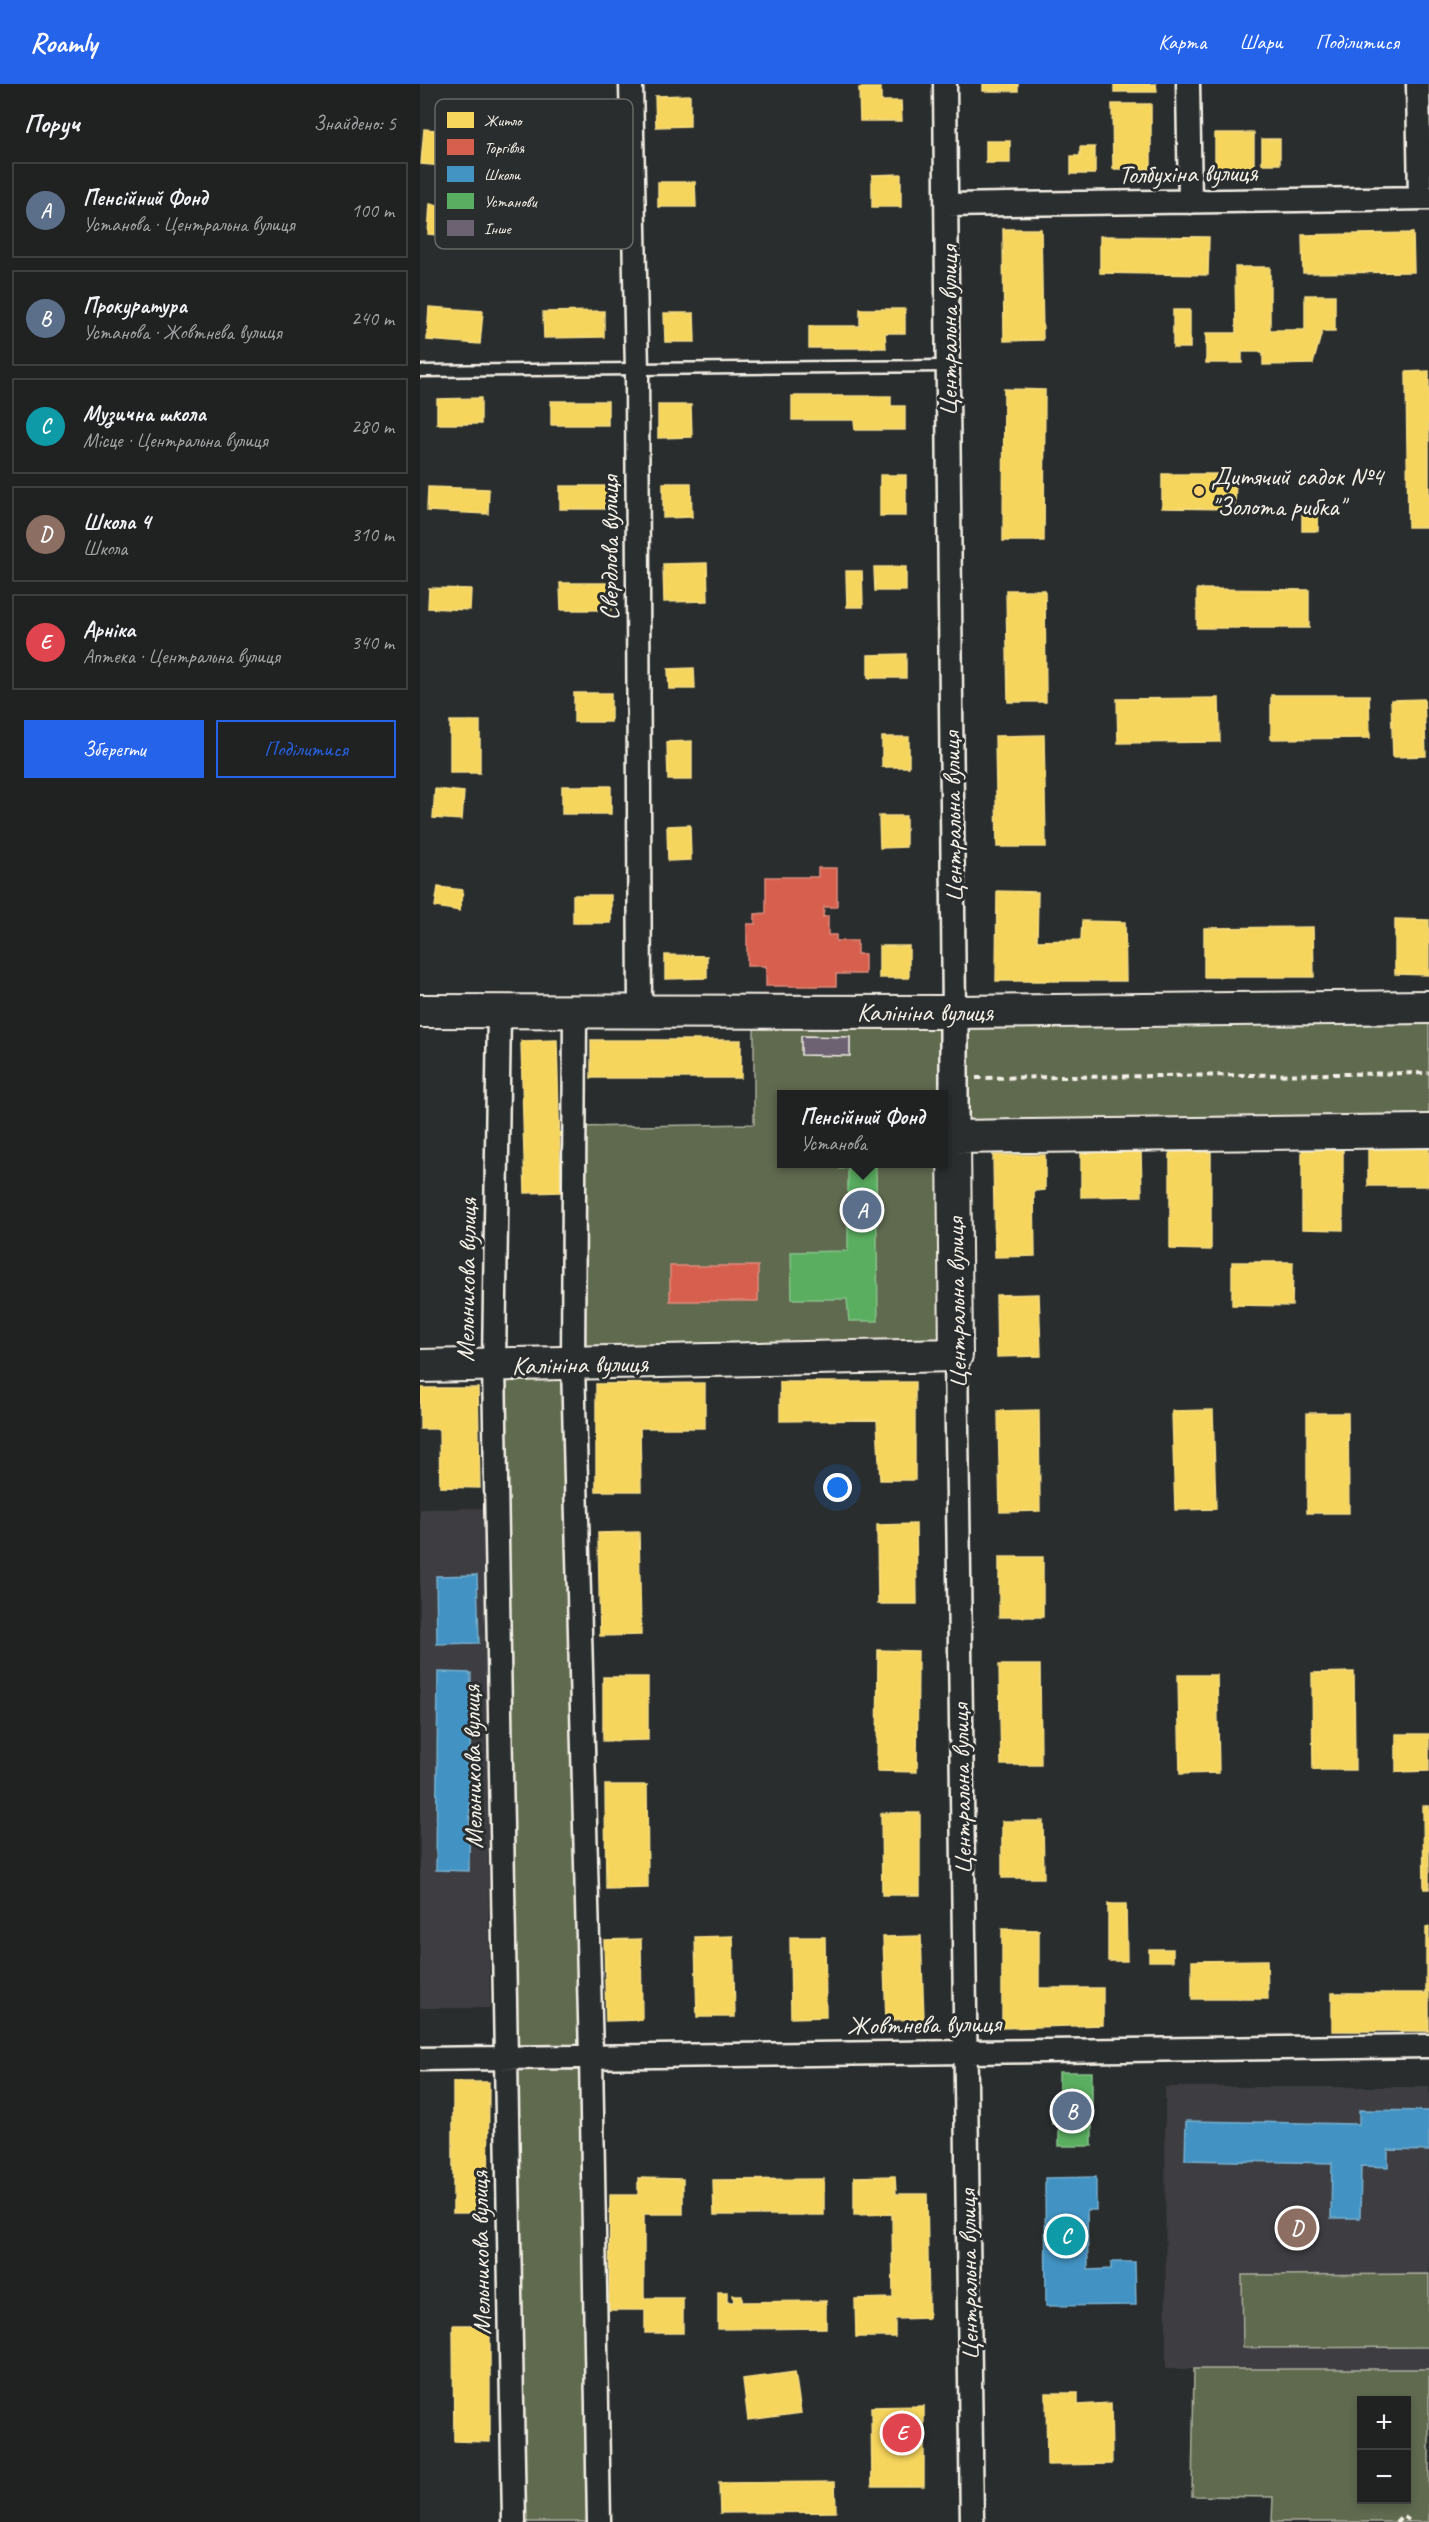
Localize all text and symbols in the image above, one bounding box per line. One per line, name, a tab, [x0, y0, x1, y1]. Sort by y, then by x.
text: Roamly	[30, 25, 97, 60]
text: Карта	[1158, 29, 1206, 55]
text: Шари	[1239, 29, 1283, 55]
text: Поділитися	[1316, 29, 1399, 55]
legend	[435, 99, 633, 249]
text: Поруч	[24, 107, 80, 140]
text: Знайдено: 5	[314, 111, 396, 136]
text: Житло	[484, 111, 524, 131]
text: Торгівля	[484, 138, 525, 158]
street label: Толбухіна вулиця	[1118, 156, 1259, 191]
text: Школи	[484, 165, 521, 185]
text: Пенсійний Фонд	[83, 184, 208, 212]
text: Установи	[484, 192, 538, 212]
text: A	[40, 198, 51, 223]
text: 100 m	[351, 198, 394, 223]
text: Установа · Центральна вулиця	[83, 212, 295, 237]
text: Інше	[484, 219, 513, 239]
street label: Центральна вулиця	[932, 243, 965, 417]
text: Прокуратура	[83, 292, 187, 320]
text: B	[40, 306, 51, 331]
text: 240 m	[351, 306, 394, 331]
text: Установа · Жовтнева вулиця	[83, 320, 282, 345]
text: Музична школа	[83, 400, 206, 428]
text: C	[41, 414, 50, 439]
text: 280 m	[351, 414, 394, 439]
text: Місце · Центральна вулиця	[83, 428, 268, 453]
place label: Дитячий садок №4 "Золота рибка"	[1211, 460, 1385, 523]
street label: Свердлова вулиця	[593, 473, 626, 621]
marker: Дитячий садок №4 "Золота рибка"	[1192, 484, 1206, 498]
text: Школа 4	[83, 508, 151, 536]
text: D	[40, 522, 51, 547]
text: 310 m	[351, 522, 394, 547]
text: Школа	[83, 536, 127, 561]
text: Арніка	[83, 616, 135, 644]
text: E	[40, 630, 51, 655]
text: 340 m	[351, 630, 394, 655]
text: Аптека · Центральна вулиця	[83, 644, 280, 669]
button: Зберегти	[24, 720, 204, 778]
button: Поділитися	[216, 720, 396, 778]
street label: Центральна вулиця	[934, 729, 970, 903]
street label: Калініна вулиця	[857, 996, 995, 1029]
popup	[777, 1090, 948, 1168]
text: Пенсійний Фонд	[800, 1103, 925, 1131]
text: Установа	[800, 1131, 867, 1156]
pin: A	[842, 1188, 882, 1232]
street label: Мельникова вулиця	[449, 1196, 484, 1362]
street label: Центральна вулиця	[938, 1215, 974, 1389]
street label: Калініна вулиця	[512, 1347, 650, 1382]
your location	[823, 1473, 852, 1502]
street label: Мельникова вулиця	[455, 1683, 490, 1849]
street label: Центральна вулиця	[943, 1701, 979, 1875]
street label: Жовтнева вулиця	[847, 2007, 1003, 2042]
pin: B	[1052, 2088, 1092, 2134]
street label: Мельникова вулиця	[463, 2169, 498, 2335]
street label: Центральна вулиця	[950, 2187, 986, 2361]
pin: D	[1278, 2206, 1316, 2250]
pin: C	[1046, 2214, 1086, 2258]
map controls	[1357, 2396, 1411, 2504]
button: +	[1357, 2396, 1411, 2450]
pin: E	[882, 2410, 922, 2456]
button: −	[1357, 2450, 1411, 2504]

